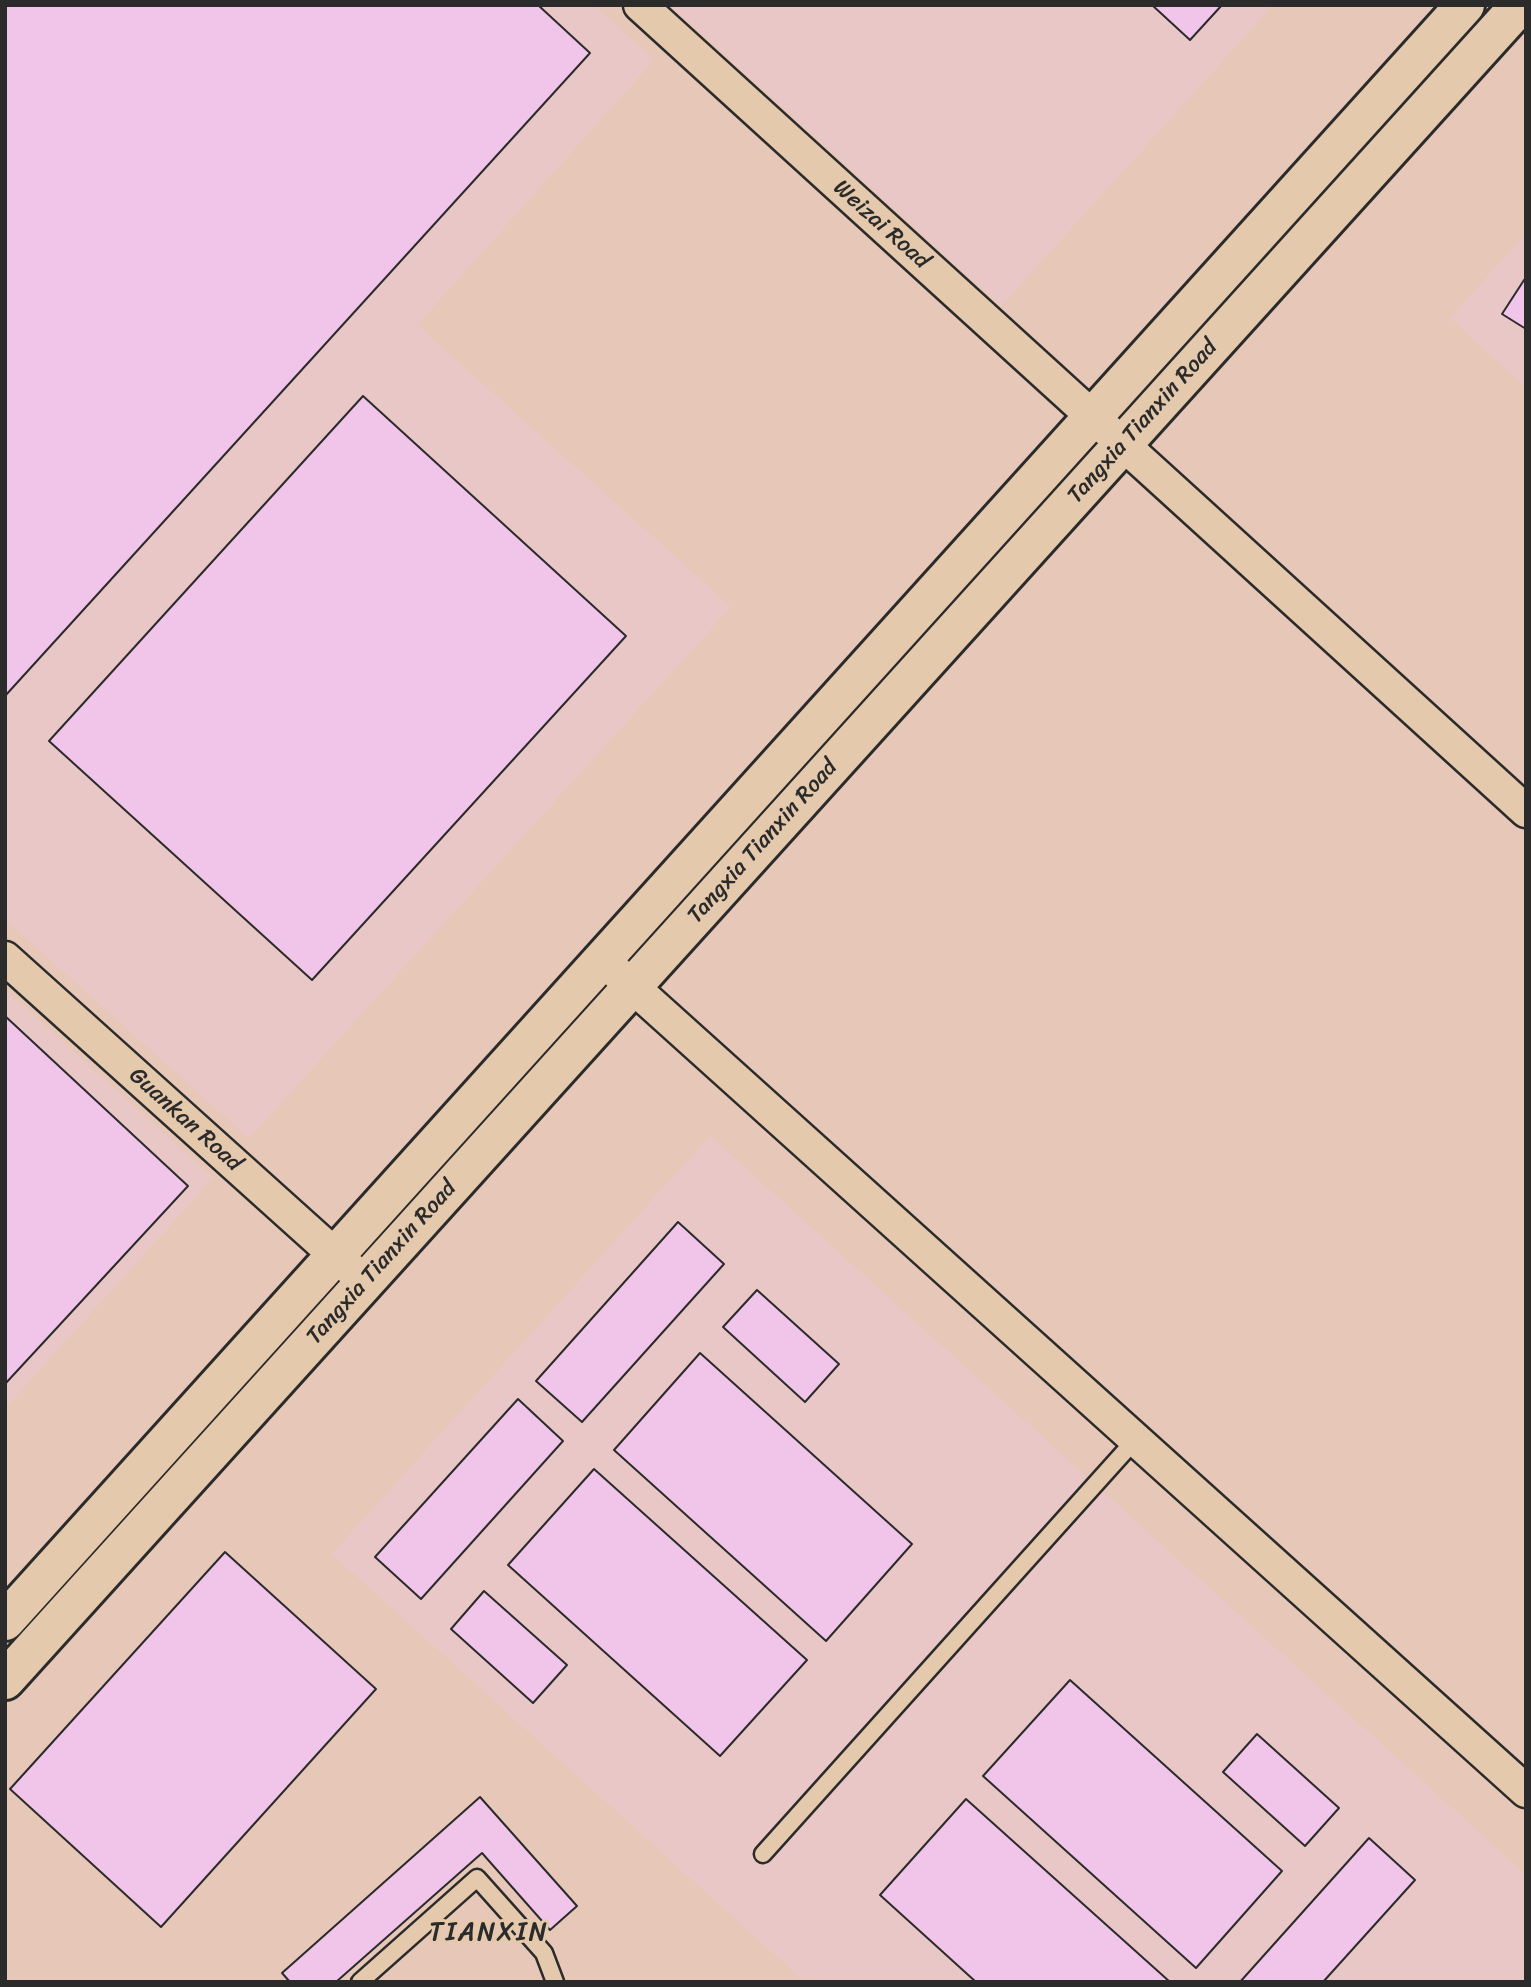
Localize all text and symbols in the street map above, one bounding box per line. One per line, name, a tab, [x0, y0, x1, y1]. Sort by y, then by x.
street label: Weizai Road	[827, 175, 935, 275]
street label: Tangxia Tianxin Road	[1062, 334, 1224, 510]
street label: Tangxia Tianxin Road	[682, 754, 844, 930]
street label: Guankan Road	[123, 1062, 247, 1178]
street label: Tangxia Tianxin Road	[301, 1175, 463, 1351]
district label: TIANXIN	[431, 1917, 547, 1949]

